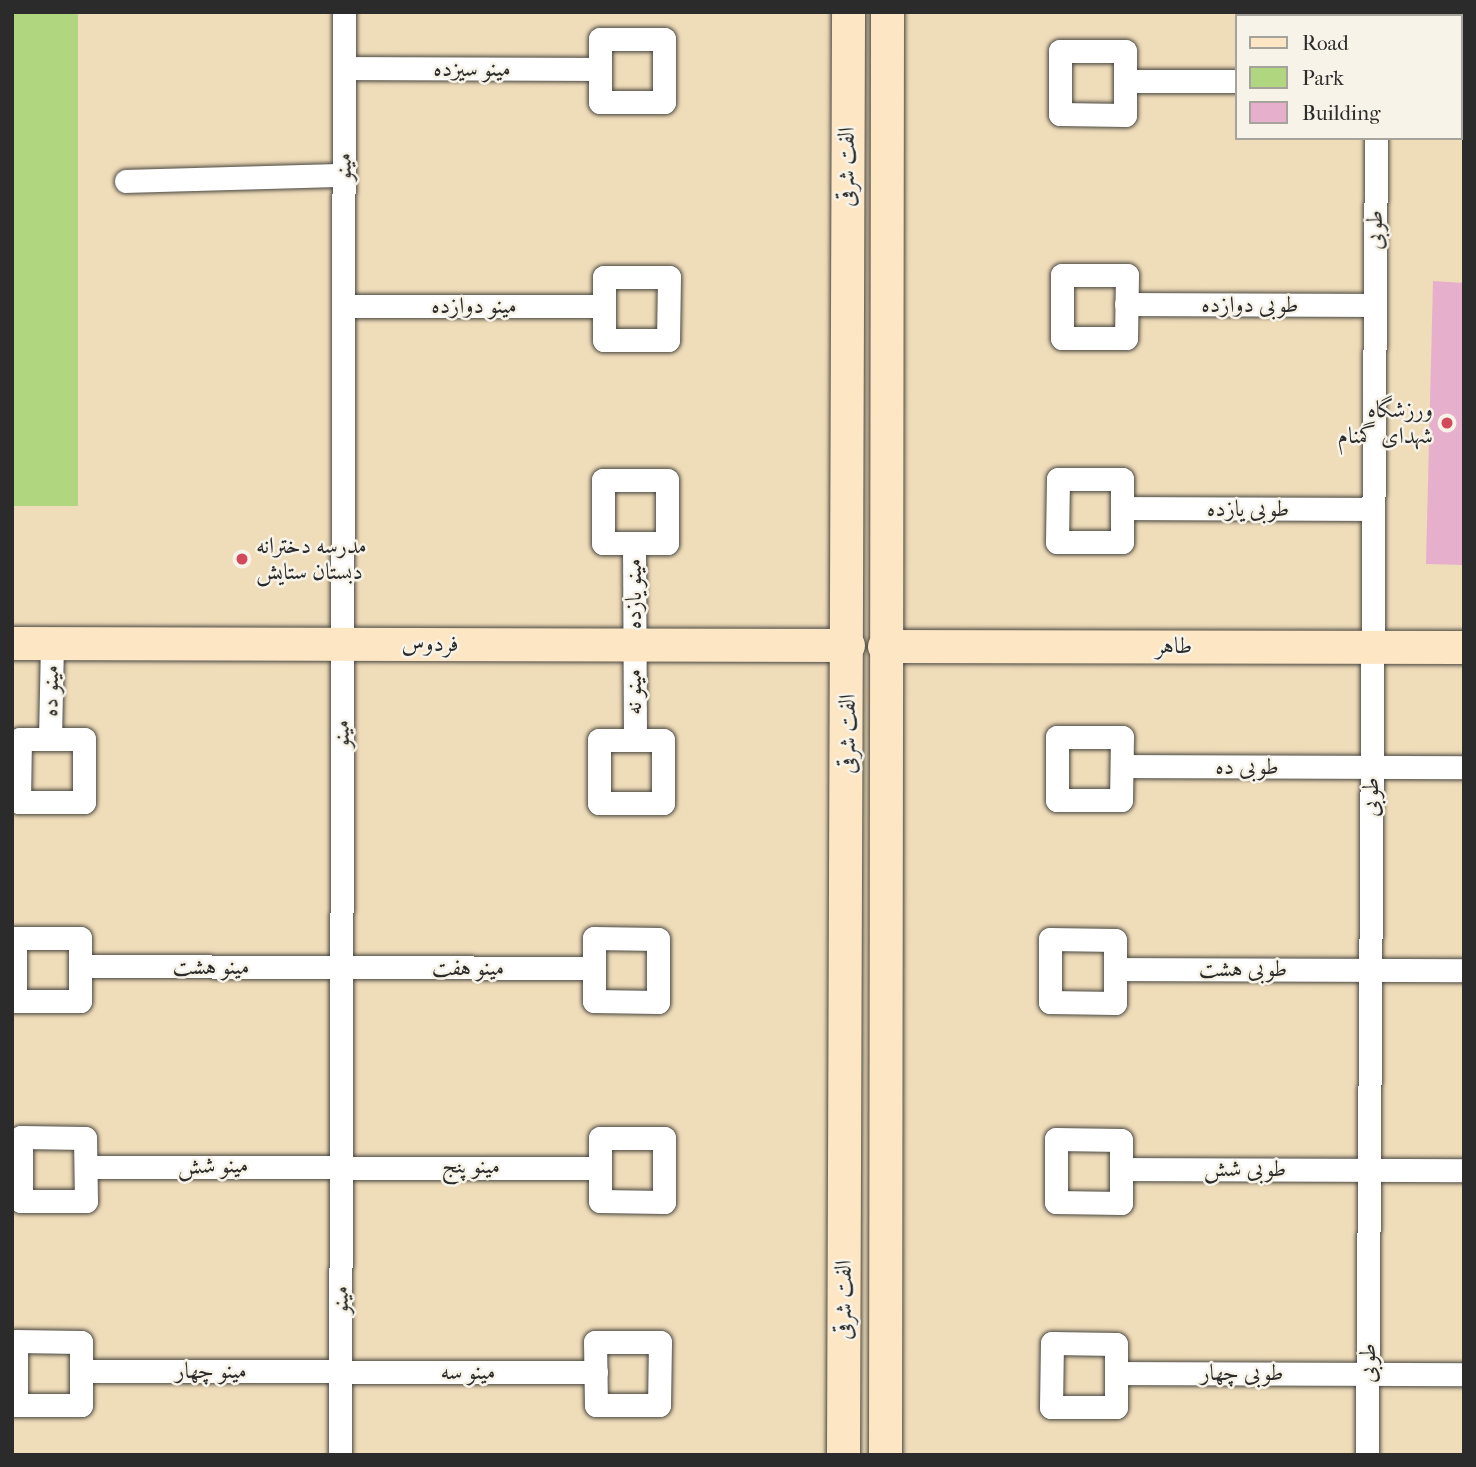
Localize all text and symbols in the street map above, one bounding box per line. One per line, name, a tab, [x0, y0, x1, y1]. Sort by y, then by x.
legend	[1234, 14, 1462, 140]
text: Road	[1302, 31, 1349, 55]
street label: مینو سیزده	[433, 55, 511, 83]
text: Park	[1302, 66, 1344, 90]
text: Building	[1302, 101, 1380, 125]
street label: الفت شرقی	[833, 127, 861, 207]
street label: مینو	[330, 153, 358, 181]
street label: طوبی	[1361, 210, 1389, 250]
street label: طوبی دوازده	[1201, 291, 1299, 319]
street label: مینو دوازده	[431, 292, 517, 320]
place label: ورزشگاه شهدای گمنام	[1337, 396, 1433, 450]
marker: ورزشگاه شهدای گمنام	[1439, 415, 1455, 431]
street label: طوبی یازده	[1207, 495, 1289, 523]
place label: مدرسه دخترانه دبستان ستایش	[256, 532, 367, 586]
marker: مدرسه دخترانه دبستان ستایش	[234, 551, 250, 567]
street label: مینو یازده	[620, 559, 648, 629]
street label: فردوس	[401, 630, 459, 658]
street label: طاهر	[1156, 632, 1192, 660]
street label: مینو ده	[37, 665, 65, 717]
street label: مینو نه	[620, 669, 648, 715]
street label: الفت شرقی	[834, 694, 862, 774]
street label: مینو	[328, 720, 356, 748]
street label: طوبی ده	[1215, 753, 1279, 781]
street label: طوبی	[1357, 777, 1385, 817]
street label: مینو هشت	[173, 953, 249, 981]
street label: مینو هفت	[432, 954, 504, 982]
street label: طوبی هشت	[1199, 955, 1287, 983]
street label: مینو شش	[177, 1152, 249, 1180]
street label: مینو پنج	[442, 1152, 500, 1180]
street label: طوبی شش	[1204, 1155, 1286, 1183]
street label: الفت شرقی	[830, 1260, 858, 1340]
street label: مینو	[327, 1286, 355, 1314]
street label: طوبی	[1354, 1343, 1382, 1383]
street label: مینو چهار	[175, 1357, 247, 1385]
street label: مینو سه	[441, 1358, 495, 1386]
street label: طوبی چهار	[1200, 1359, 1284, 1387]

